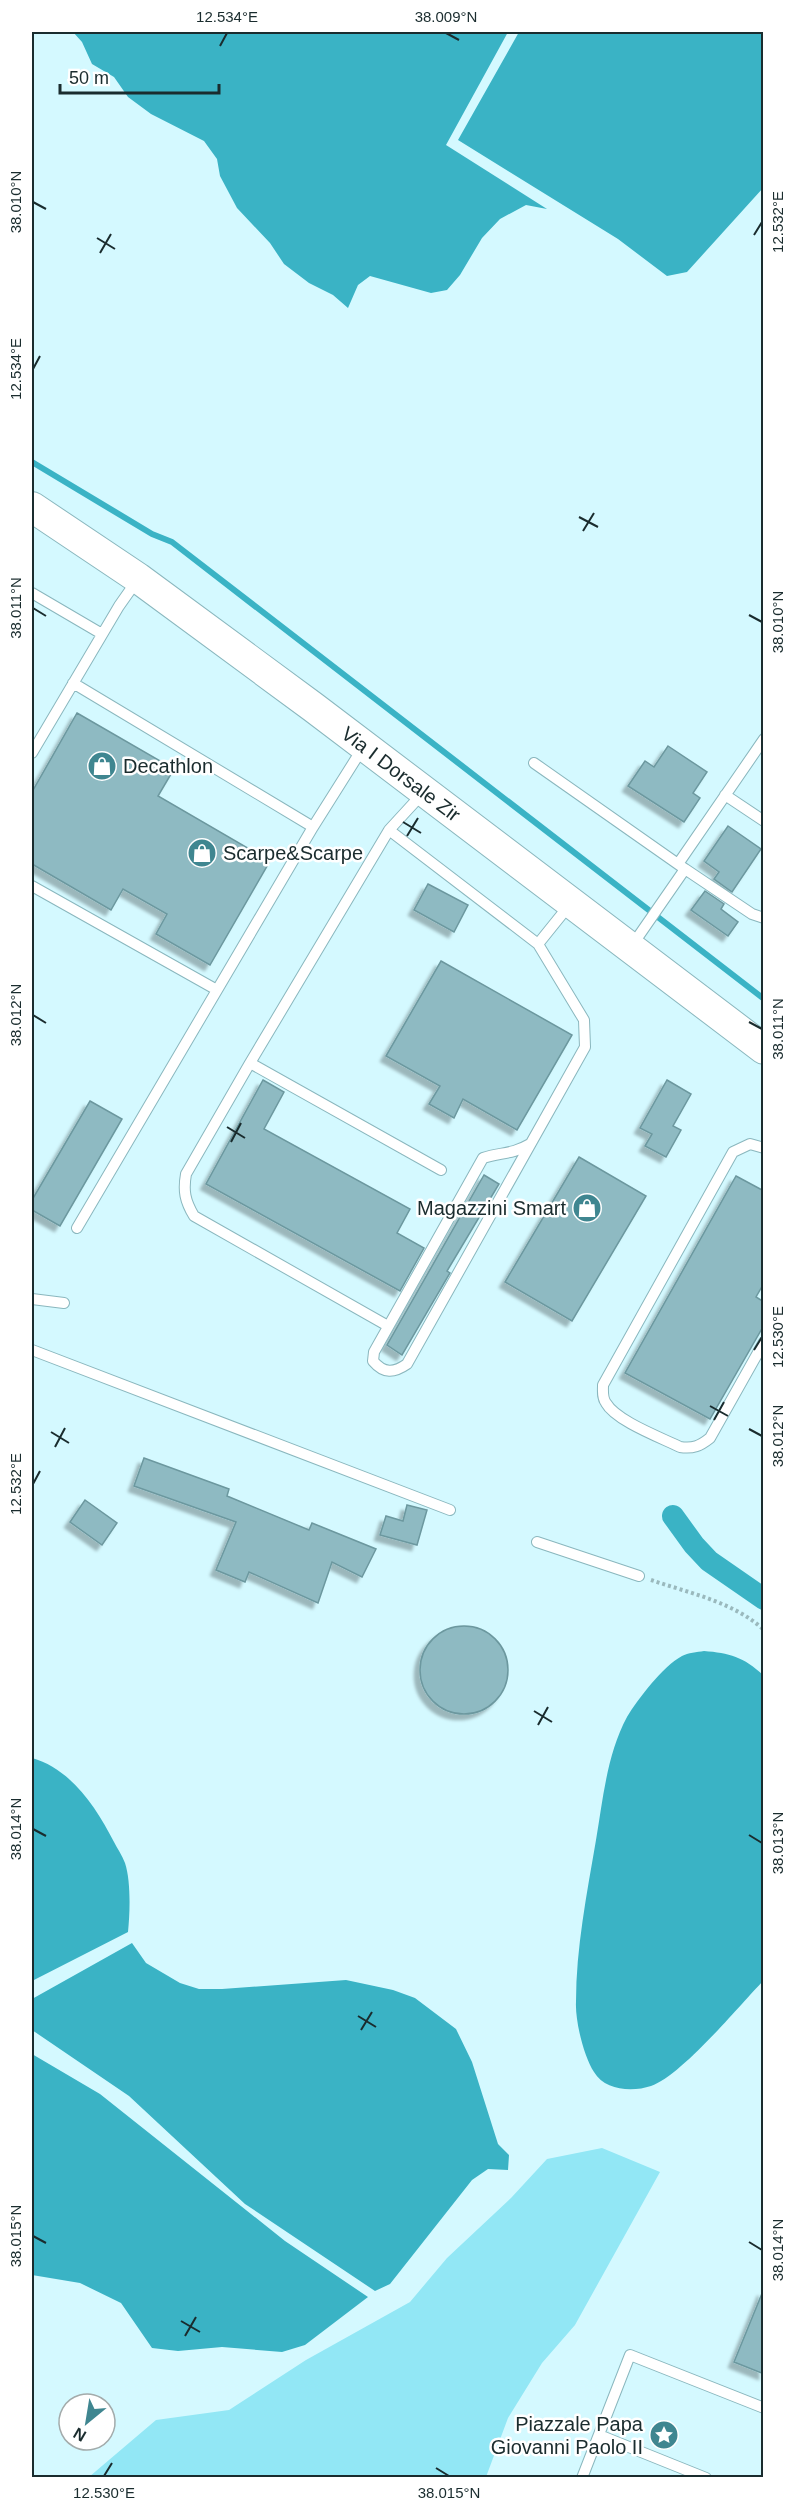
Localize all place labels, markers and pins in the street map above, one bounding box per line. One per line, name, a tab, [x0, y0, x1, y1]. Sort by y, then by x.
shop icon: Decathlon	[86, 750, 118, 782]
place label: Decathlon	[123, 755, 213, 777]
shop icon: Scarpe&Scarpe	[186, 837, 218, 869]
place label: Scarpe&Scarpe	[223, 842, 363, 864]
shop icon: Magazzini Smart	[571, 1192, 603, 1224]
place label: Magazzini Smart	[417, 1197, 566, 1219]
place label: Piazzale Papa Giovanni Paolo II	[491, 2413, 644, 2458]
place icon: Piazzale Papa Giovanni Paolo II	[648, 2419, 680, 2451]

